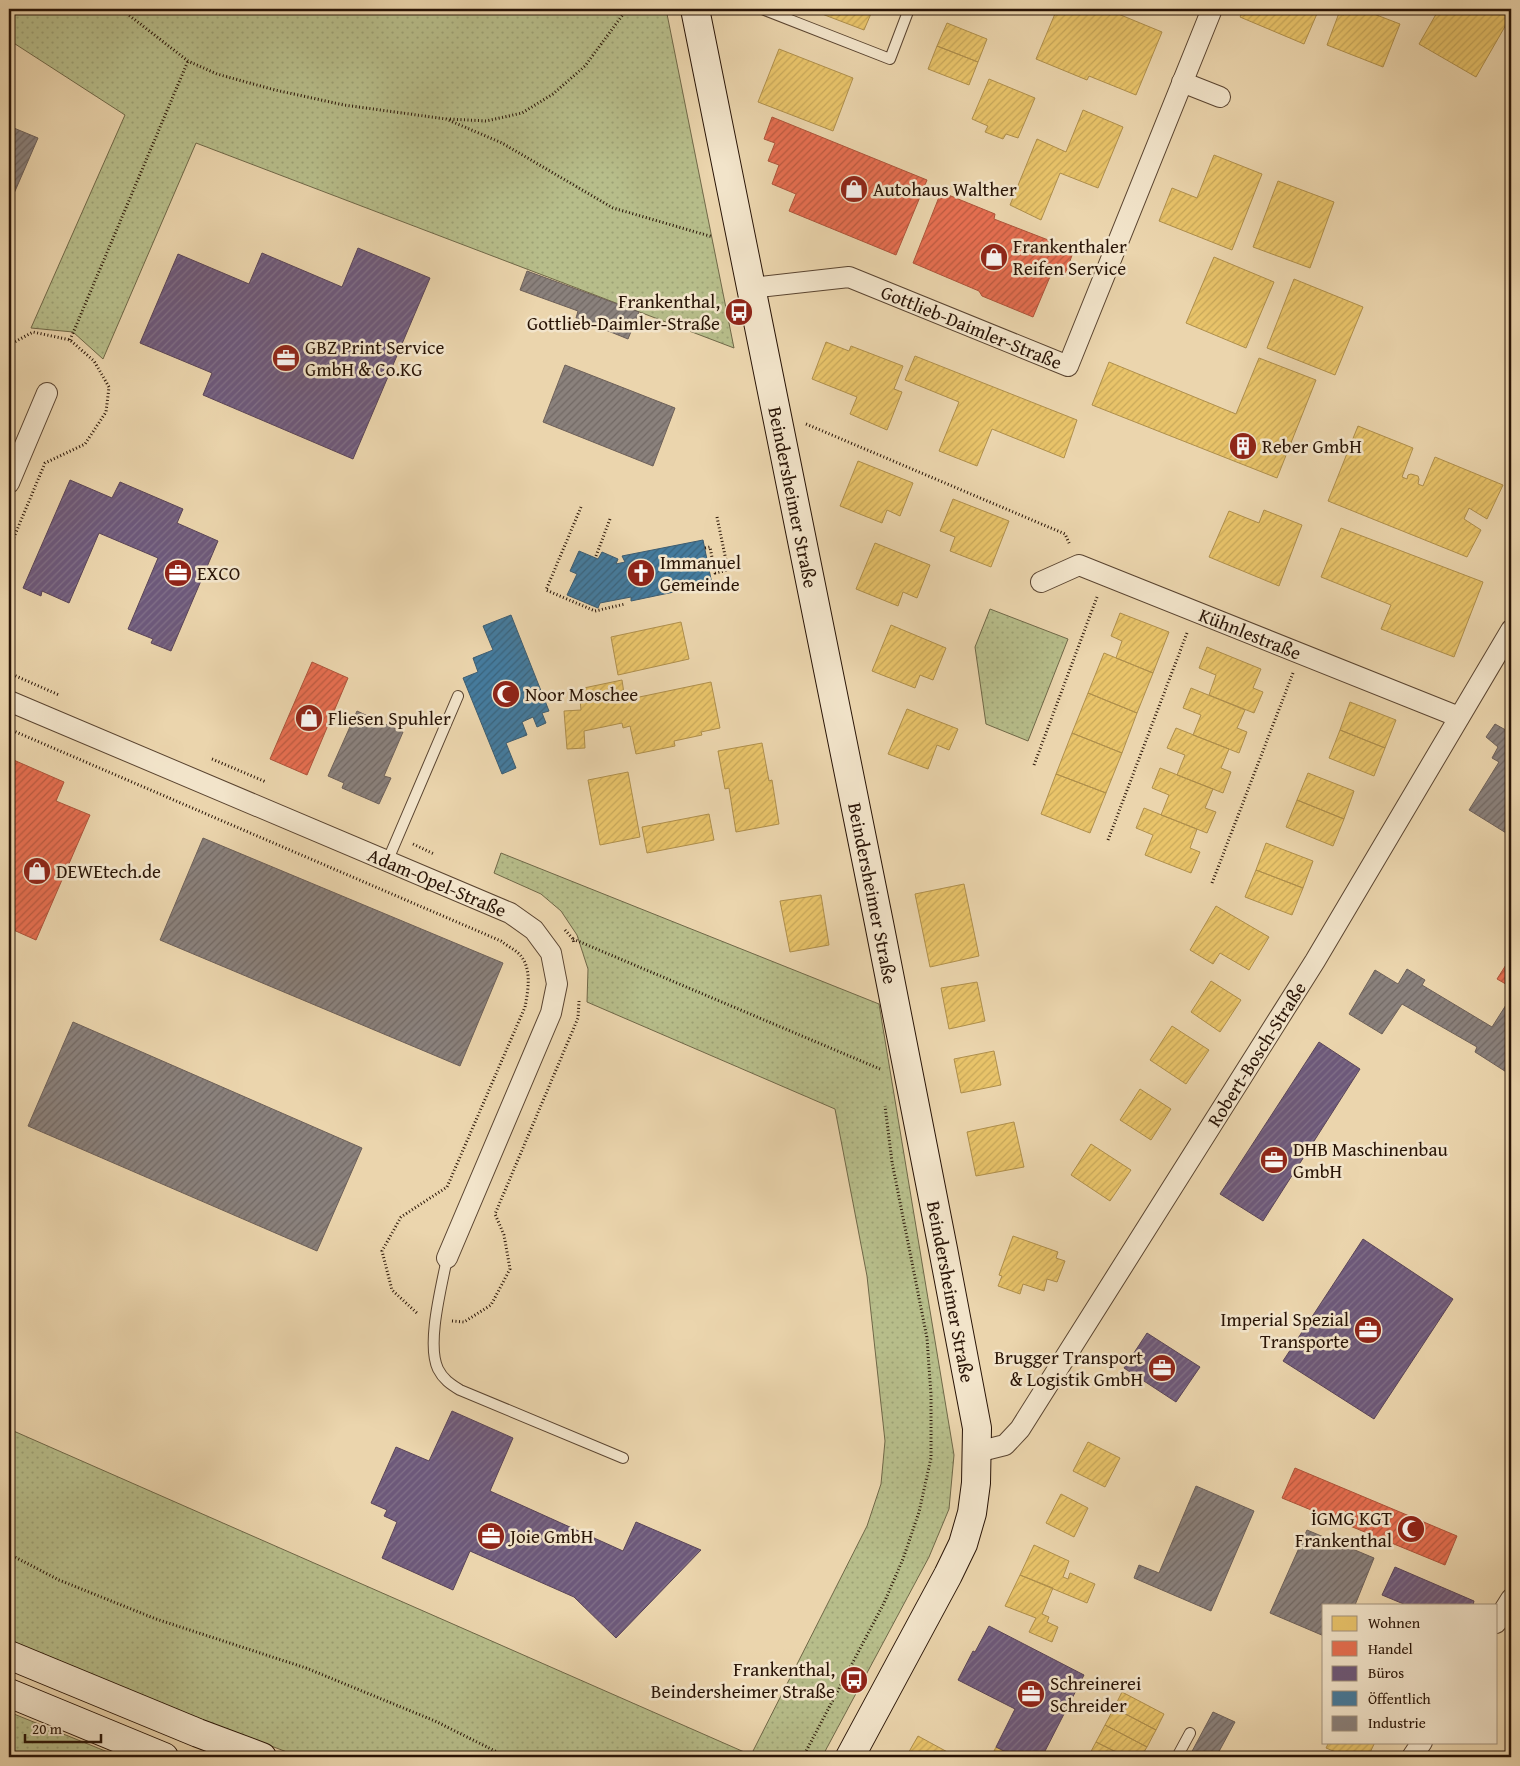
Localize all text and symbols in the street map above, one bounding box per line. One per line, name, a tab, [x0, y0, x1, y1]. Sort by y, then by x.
shop icon: Autohaus Walther	[839, 174, 869, 204]
place label: Autohaus Walther	[873, 175, 1017, 203]
place label: Frankenthaler Reifen Service	[1013, 232, 1127, 282]
shop icon: Frankenthaler Reifen Service	[979, 242, 1009, 272]
street label: Gottlieb-Daimler-Straße	[877, 278, 1066, 376]
place label: Frankenthal, Gottlieb-Daimler-Straße	[527, 287, 720, 337]
bus stop icon: Frankenthal, Gottlieb-Daimler-Straße	[724, 297, 754, 327]
place label: GBZ Print Service GmbH & Co.KG	[305, 333, 444, 383]
office icon: GBZ Print Service GmbH & Co.KG	[271, 343, 301, 373]
street label: Beindersheimer Straße	[761, 404, 825, 590]
building icon: Reber GmbH	[1228, 431, 1258, 461]
place label: Reber GmbH	[1262, 432, 1362, 460]
place label: Immanuel Gemeinde	[660, 548, 741, 598]
office icon: EXCO	[163, 558, 193, 588]
church icon: Immanuel Gemeinde	[626, 558, 656, 588]
place label: EXCO	[197, 559, 240, 587]
street label: Kühnlestraße	[1195, 600, 1306, 667]
mosque icon: Noor Moschee	[491, 679, 521, 709]
place label: Noor Moschee	[525, 680, 638, 708]
shop icon: Fliesen Spuhler	[294, 703, 324, 733]
place label: Fliesen Spuhler	[328, 704, 451, 732]
street label: Beindersheimer Straße	[841, 800, 905, 986]
street label: Adam-Opel-Straße	[364, 840, 511, 924]
shop icon: DEWEtech.de	[22, 856, 52, 886]
place label: DEWEtech.de	[56, 857, 161, 885]
street label: Robert-Bosch-Straße	[1200, 976, 1313, 1132]
place label: DHB Maschinenbau GmbH	[1293, 1135, 1448, 1185]
office icon: DHB Maschinenbau GmbH	[1259, 1145, 1289, 1175]
street label: Beindersheimer Straße	[920, 1198, 982, 1385]
place label: Imperial Spezial Transporte	[1220, 1305, 1349, 1355]
office icon: Imperial Spezial Transporte	[1353, 1315, 1383, 1345]
place label: Brugger Transport & Logistik GmbH	[994, 1343, 1143, 1393]
office icon: Brugger Transport & Logistik GmbH	[1147, 1353, 1177, 1383]
place label: İGMG KGT Frankenthal	[1295, 1504, 1392, 1554]
mosque icon: İGMG KGT Frankenthal	[1396, 1514, 1426, 1544]
office icon: Joie GmbH	[476, 1521, 506, 1551]
place label: Joie GmbH	[508, 1522, 593, 1550]
legend	[1322, 1604, 1498, 1744]
text: Wohnen	[1368, 1612, 1421, 1633]
text: Handel	[1368, 1638, 1413, 1659]
place label: Frankenthal, Beindersheimer Straße	[651, 1655, 835, 1705]
text: Büros	[1368, 1662, 1404, 1683]
bus stop icon: Frankenthal, Beindersheimer Straße	[839, 1665, 869, 1695]
place label: Schreinerei Schreider	[1050, 1669, 1141, 1719]
office icon: Schreinerei Schreider	[1016, 1679, 1046, 1709]
text: Öffentlich	[1368, 1688, 1431, 1709]
scale bar	[25, 1711, 101, 1743]
text: Industrie	[1368, 1712, 1426, 1733]
text: 20 m	[32, 1718, 63, 1739]

